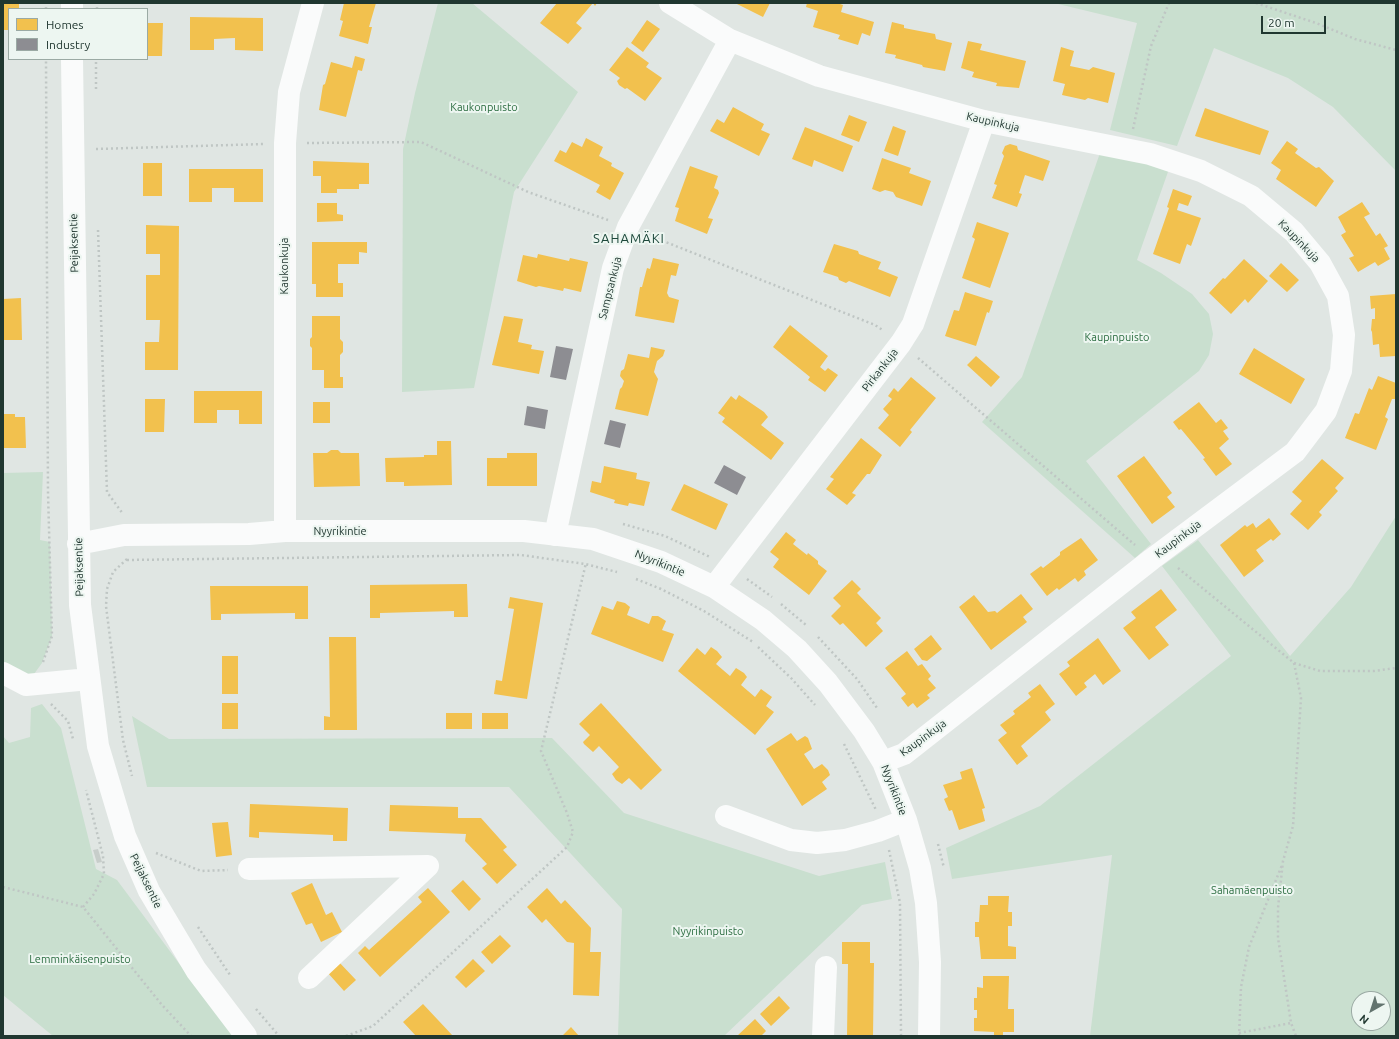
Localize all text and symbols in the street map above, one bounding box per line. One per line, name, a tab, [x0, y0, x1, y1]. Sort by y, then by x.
legend	[8, 8, 148, 60]
scale bar	[1263, 8, 1328, 34]
text: 20 m	[1268, 16, 1295, 29]
text: Homes	[46, 18, 84, 31]
text: Industry	[46, 38, 90, 51]
park label: Kaukonpuisto	[450, 100, 518, 114]
street label: Kaupinkuja	[965, 109, 1021, 135]
street label: Peijaksentie	[67, 213, 81, 273]
street label: Kaupinkuja	[1275, 217, 1323, 265]
district label: SAHAMÄKI	[593, 231, 665, 247]
street label: Kaukonkuja	[277, 238, 291, 294]
street label: Sampsankuja	[596, 255, 624, 321]
park label: Kaupinpuisto	[1085, 330, 1149, 344]
street label: Pirkankuja	[859, 346, 901, 394]
street label: Kaupinkuja	[1152, 517, 1204, 561]
street label: Nyyrikintie	[313, 524, 367, 538]
street label: Peijaksentie	[72, 537, 86, 597]
street label: Nyyrikintie	[633, 547, 687, 579]
street label: Kaupinkuja	[897, 717, 949, 759]
street label: Nyyrikintie	[878, 763, 910, 817]
street label: Peijaksentie	[127, 852, 165, 910]
park label: Sahamäenpuisto	[1211, 883, 1293, 897]
park label: Nyyrikinpuisto	[673, 924, 743, 938]
park label: Lemminkäisenpuisto	[29, 952, 131, 966]
north arrow	[1351, 991, 1391, 1031]
text: N	[1357, 1012, 1371, 1027]

